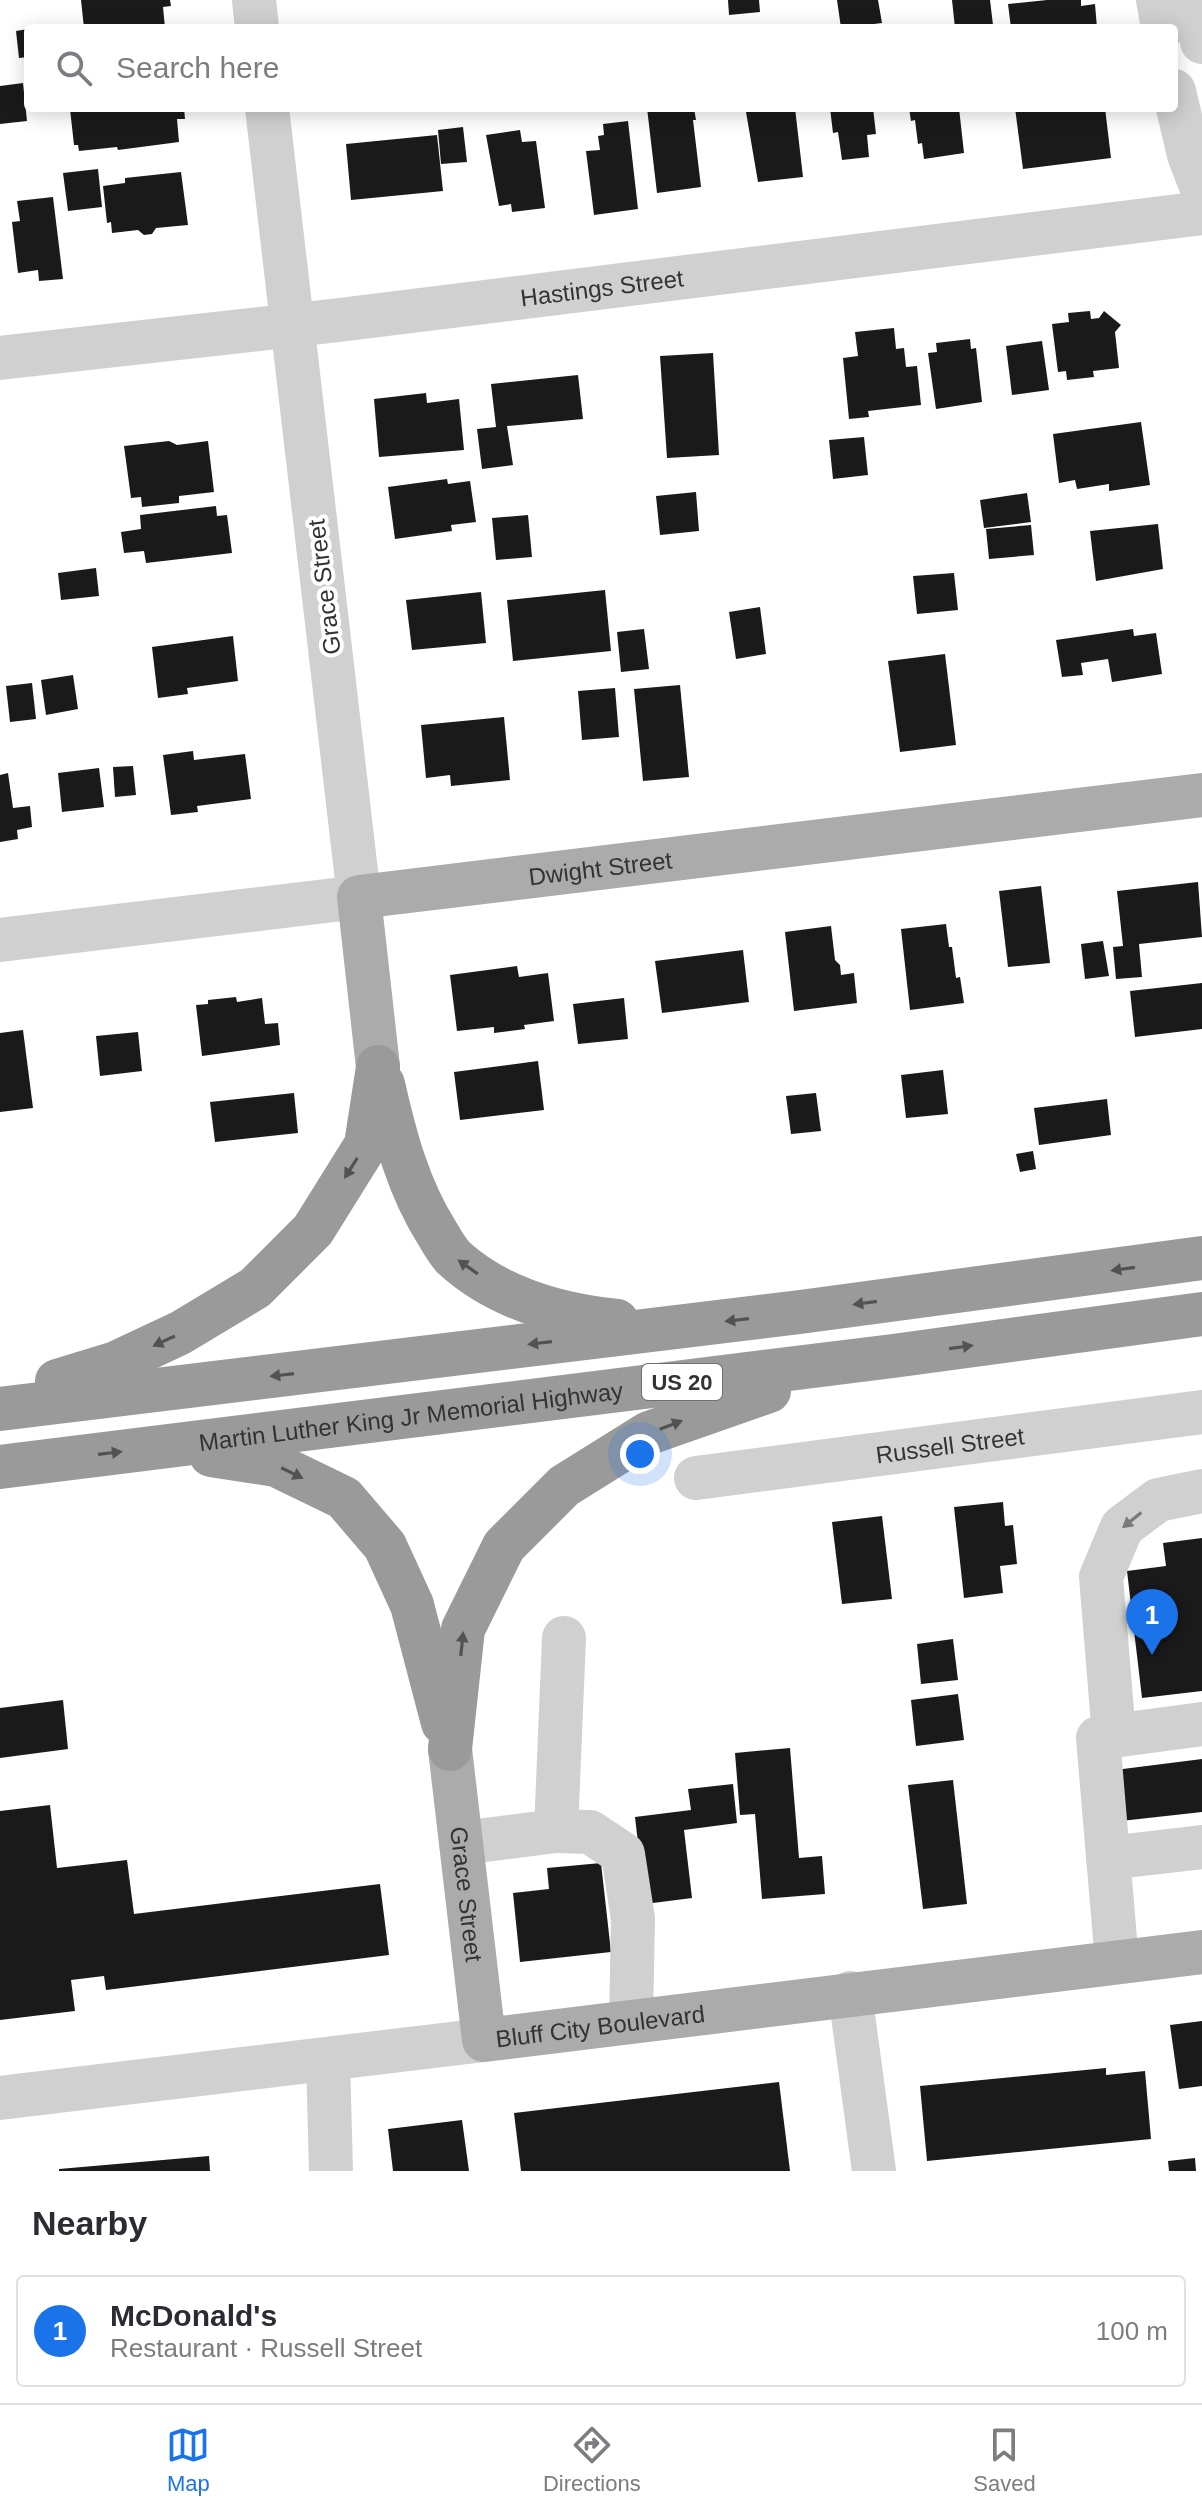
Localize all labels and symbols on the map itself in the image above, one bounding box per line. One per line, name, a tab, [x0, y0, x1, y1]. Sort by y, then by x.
street label: Hastings Street	[519, 264, 685, 311]
street label: Grace Street	[302, 518, 346, 656]
street label: Dwight Street	[527, 846, 674, 890]
one-way arrow	[344, 1157, 359, 1178]
one-way arrow	[458, 1260, 478, 1276]
one-way arrow	[1110, 1263, 1135, 1276]
one-way arrow	[852, 1297, 877, 1310]
one-way arrow	[724, 1313, 749, 1326]
one-way arrow	[153, 1334, 176, 1348]
one-way arrow	[528, 1337, 553, 1350]
one-way arrow	[949, 1340, 974, 1353]
road number: US 20	[642, 1364, 722, 1400]
one-way arrow	[269, 1369, 294, 1382]
street label: Martin Luther King Jr Memorial Highway	[197, 1376, 624, 1456]
one-way arrow	[659, 1418, 683, 1431]
street label: Russell Street	[874, 1422, 1026, 1468]
your location	[620, 1434, 660, 1474]
one-way arrow	[98, 1446, 123, 1459]
one-way arrow	[280, 1466, 303, 1479]
one-way arrow	[1122, 1512, 1142, 1528]
pin: 1	[1126, 1589, 1178, 1655]
one-way arrow	[455, 1631, 468, 1656]
street label: Grace Street	[446, 1825, 488, 1964]
street label: Bluff City Boulevard	[494, 2000, 706, 2052]

